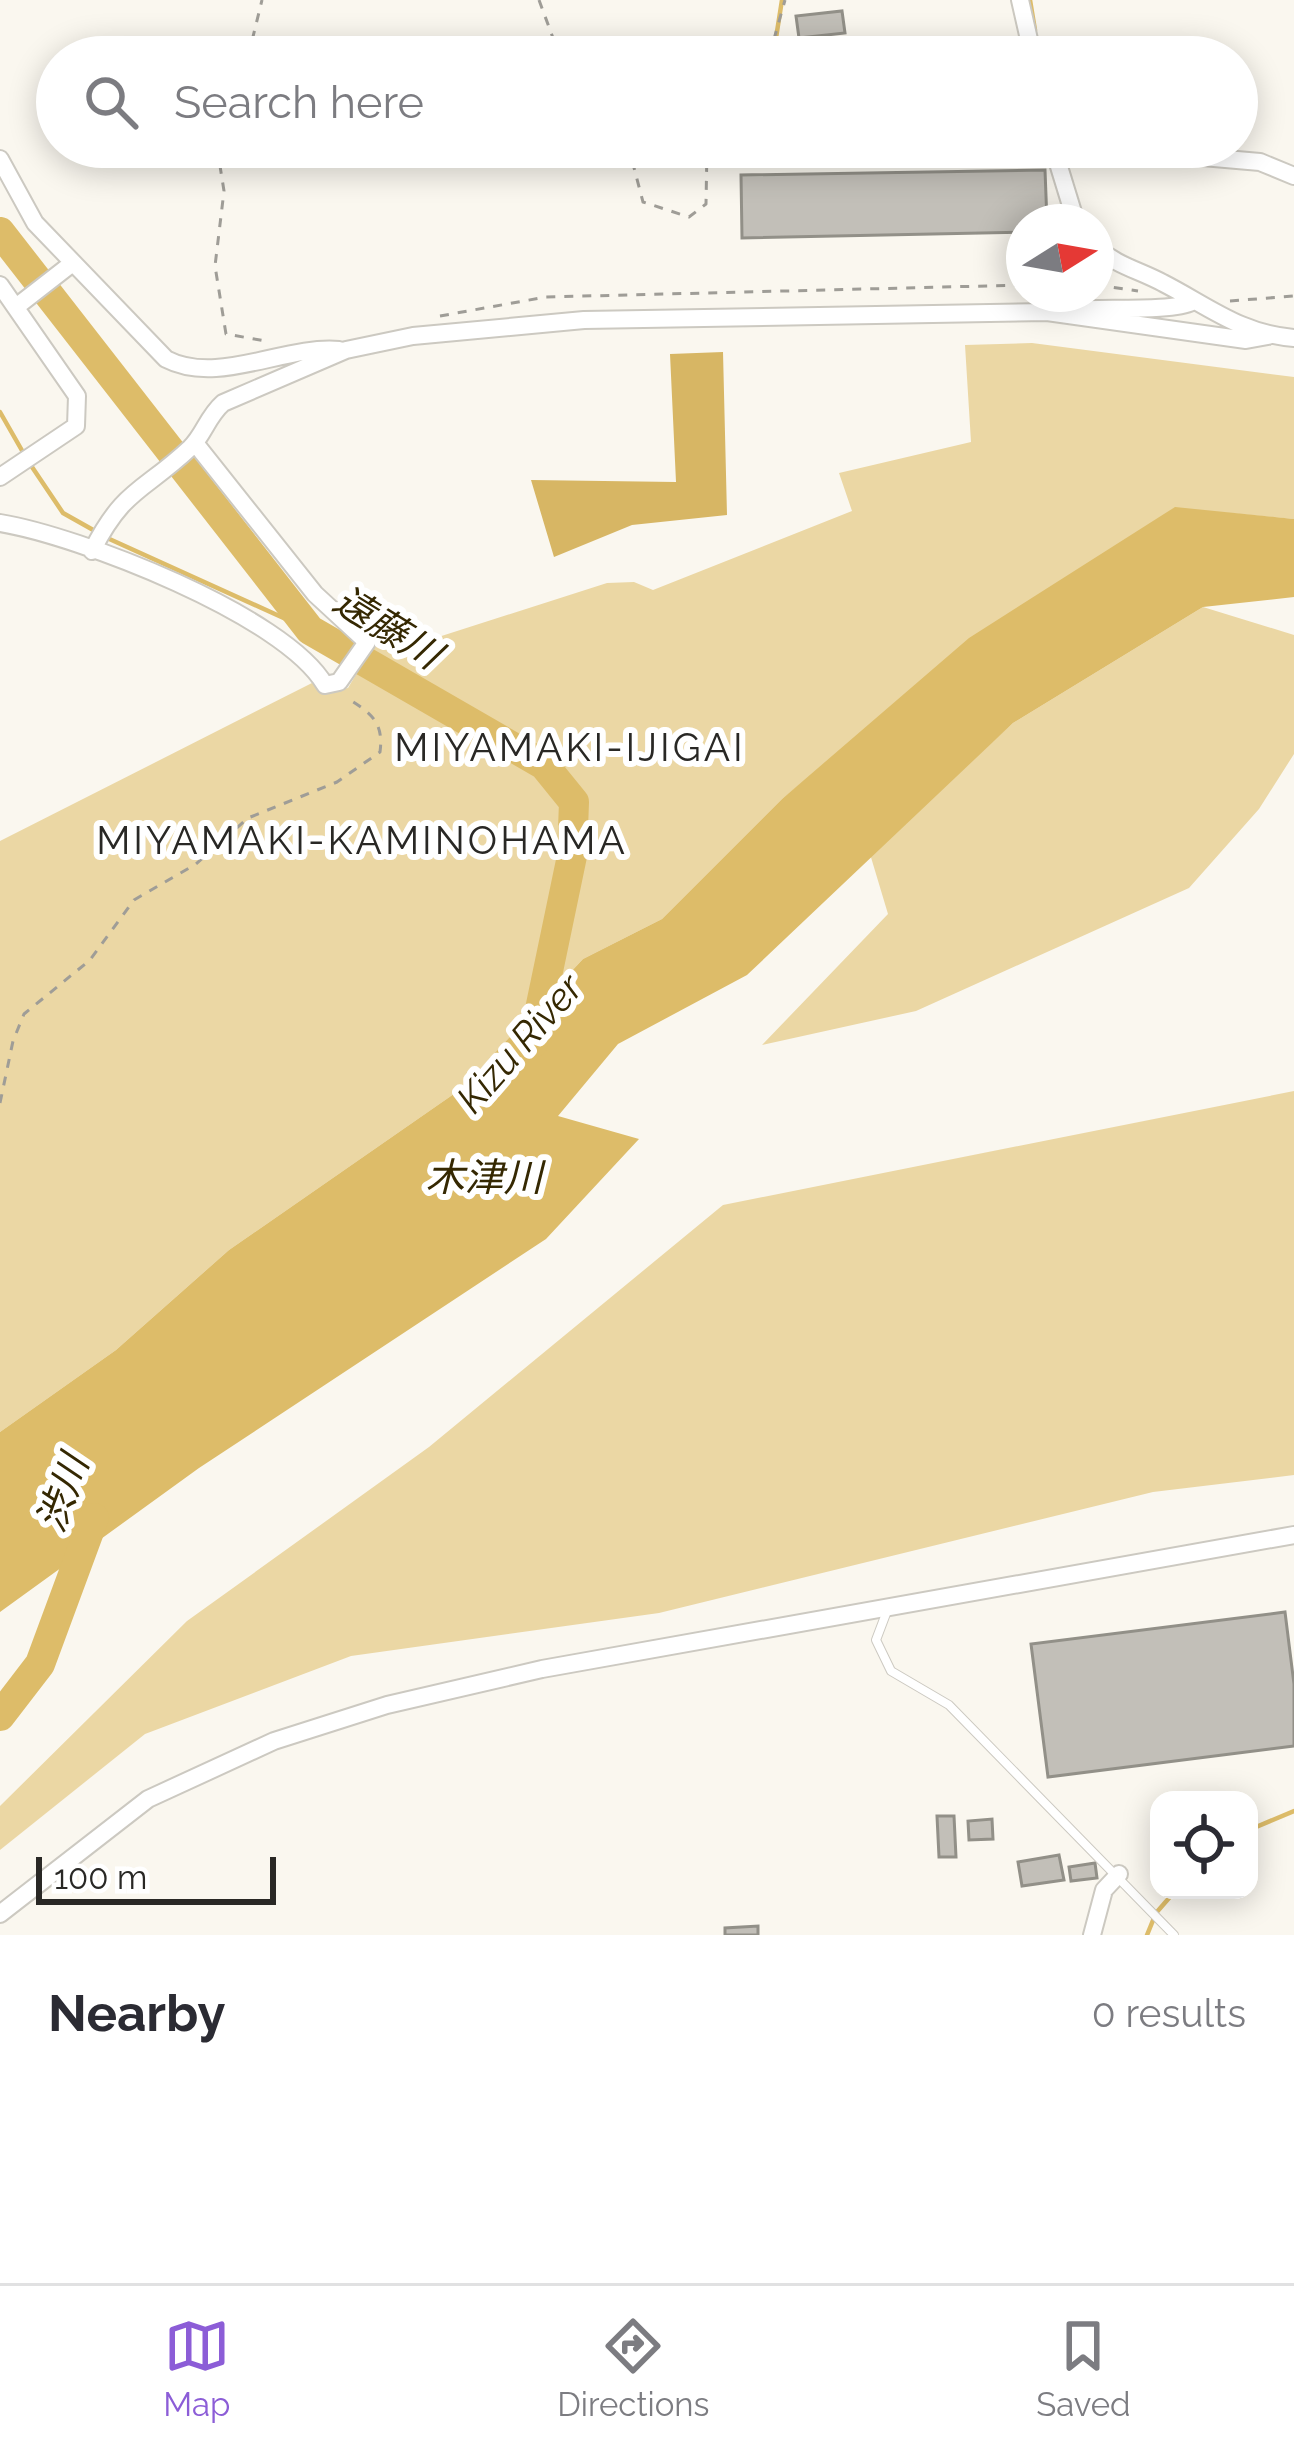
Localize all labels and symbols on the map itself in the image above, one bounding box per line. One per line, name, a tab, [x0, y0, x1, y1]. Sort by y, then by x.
north arrow	[1006, 204, 1114, 312]
water label: 遠藤川	[326, 576, 453, 680]
district label: MIYAMAKI-IJIGAI	[394, 724, 746, 770]
district label: MIYAMAKI-KAMINOHAMA	[96, 817, 628, 863]
water label: Kizu River	[447, 963, 593, 1121]
water label: 木津川	[425, 1154, 546, 1200]
water label: 渋川	[27, 1445, 98, 1538]
scale bar	[36, 1851, 276, 1904]

